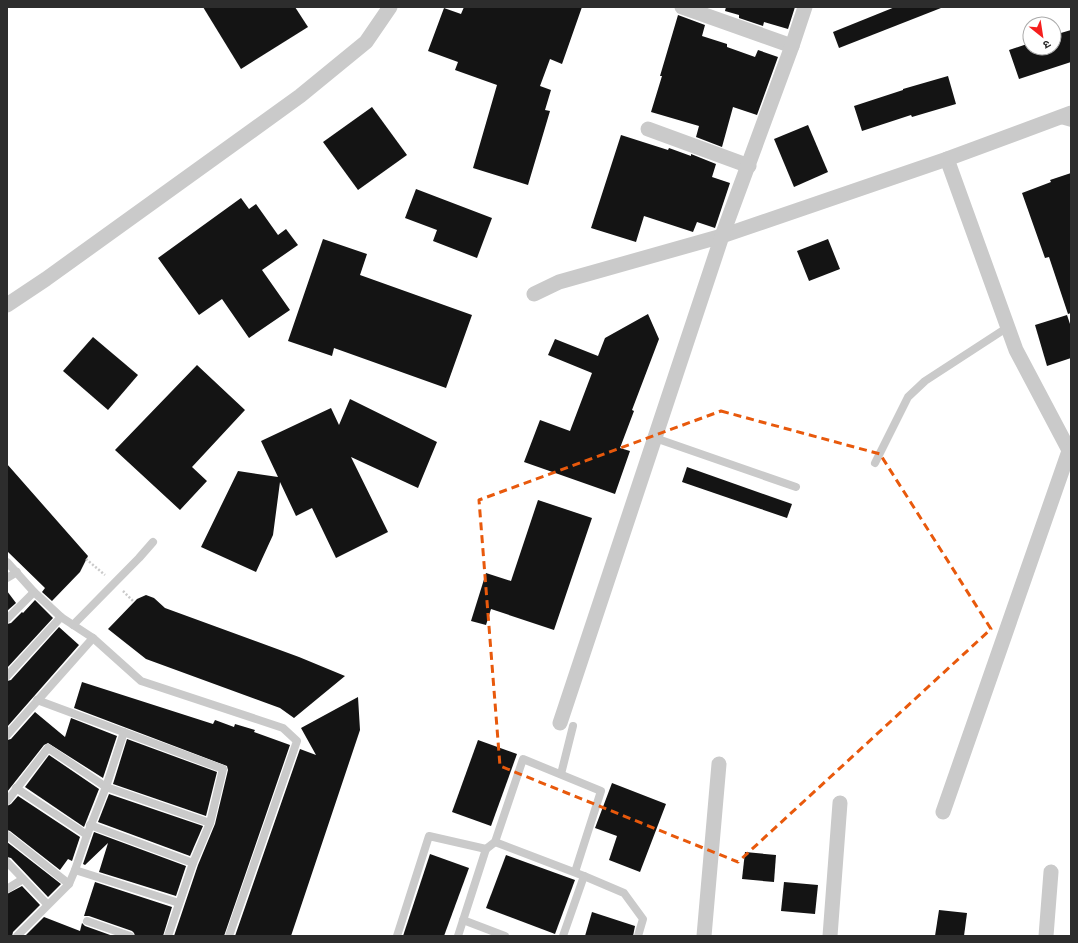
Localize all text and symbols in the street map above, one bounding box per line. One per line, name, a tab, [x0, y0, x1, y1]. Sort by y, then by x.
north arrow	[1022, 16, 1062, 56]
text: उ	[1041, 38, 1053, 53]

